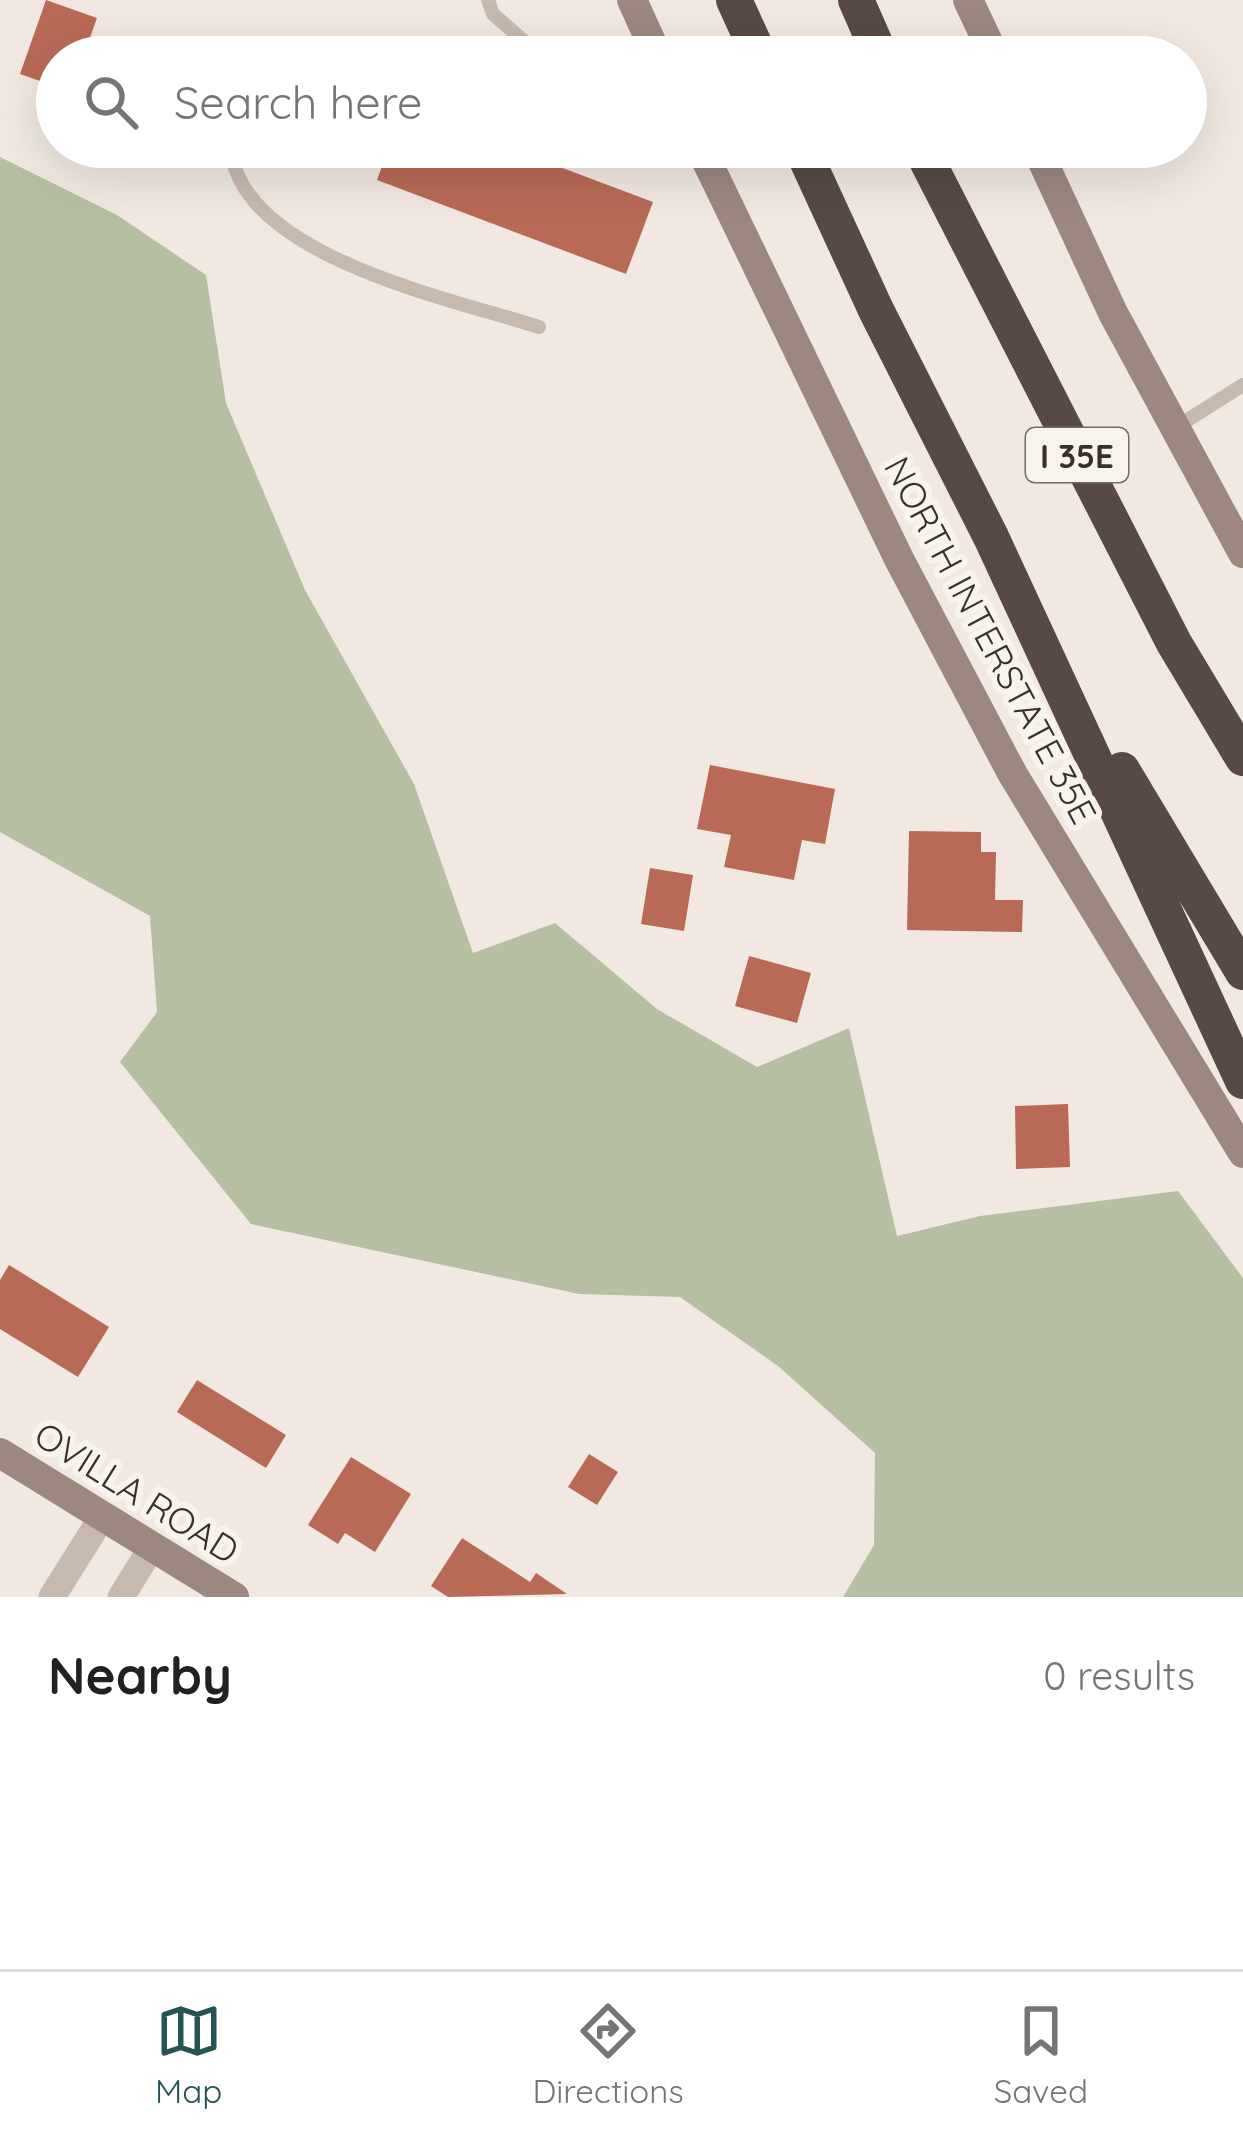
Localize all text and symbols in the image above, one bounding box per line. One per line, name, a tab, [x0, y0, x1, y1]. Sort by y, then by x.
search box	[36, 36, 1207, 168]
icon: search	[78, 69, 144, 135]
text: Search here	[174, 74, 422, 130]
road number: I 35E	[1026, 428, 1128, 482]
street label: NORTH INTERSTATE 35E	[875, 449, 1107, 831]
street label: OVILLA ROAD	[27, 1411, 247, 1573]
text: Nearby	[48, 1643, 232, 1707]
text: 0 results	[1043, 1651, 1195, 1700]
tab: Map	[155, 1998, 222, 2111]
tab: Directions	[532, 1998, 684, 2111]
tab: Saved	[994, 1998, 1088, 2111]

